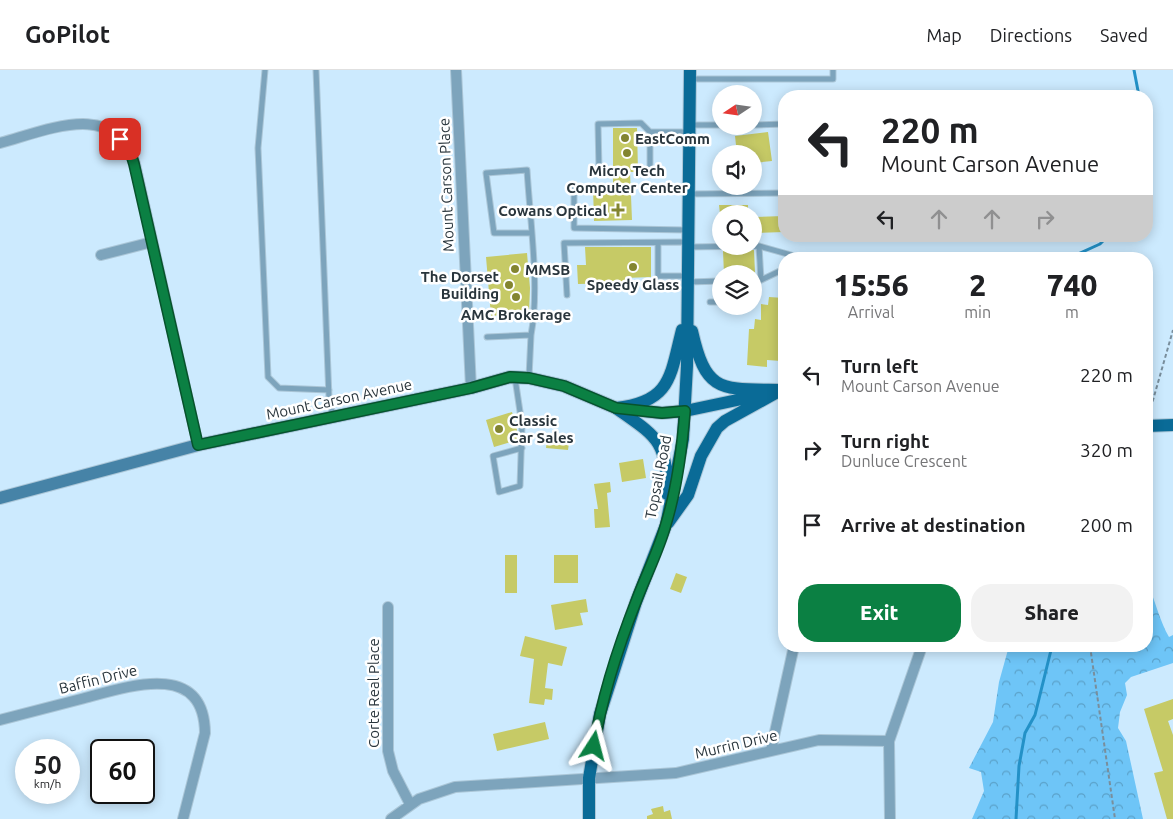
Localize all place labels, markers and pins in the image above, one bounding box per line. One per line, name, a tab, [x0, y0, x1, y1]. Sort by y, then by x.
pin	[99, 118, 141, 160]
place label: EastComm	[635, 130, 710, 147]
marker: EastComm	[619, 132, 631, 144]
marker: Micro Tech Computer Center	[621, 147, 633, 159]
place label: Micro Tech Computer Center	[566, 162, 689, 196]
place label: Cowans Optical	[498, 202, 607, 219]
marker: Cowans Optical	[611, 203, 625, 217]
place label: MMSB	[525, 261, 570, 278]
marker: Speedy Glass	[627, 261, 639, 273]
marker: MMSB	[509, 263, 521, 275]
place label: The Dorset Building	[421, 268, 500, 302]
place label: Speedy Glass	[587, 276, 679, 293]
marker: The Dorset Building	[503, 279, 515, 291]
marker: AMC Brokerage	[510, 291, 522, 303]
place label: AMC Brokerage	[461, 306, 571, 323]
place label: Classic Car Sales	[509, 412, 574, 446]
marker: Classic Car Sales	[493, 423, 505, 435]

